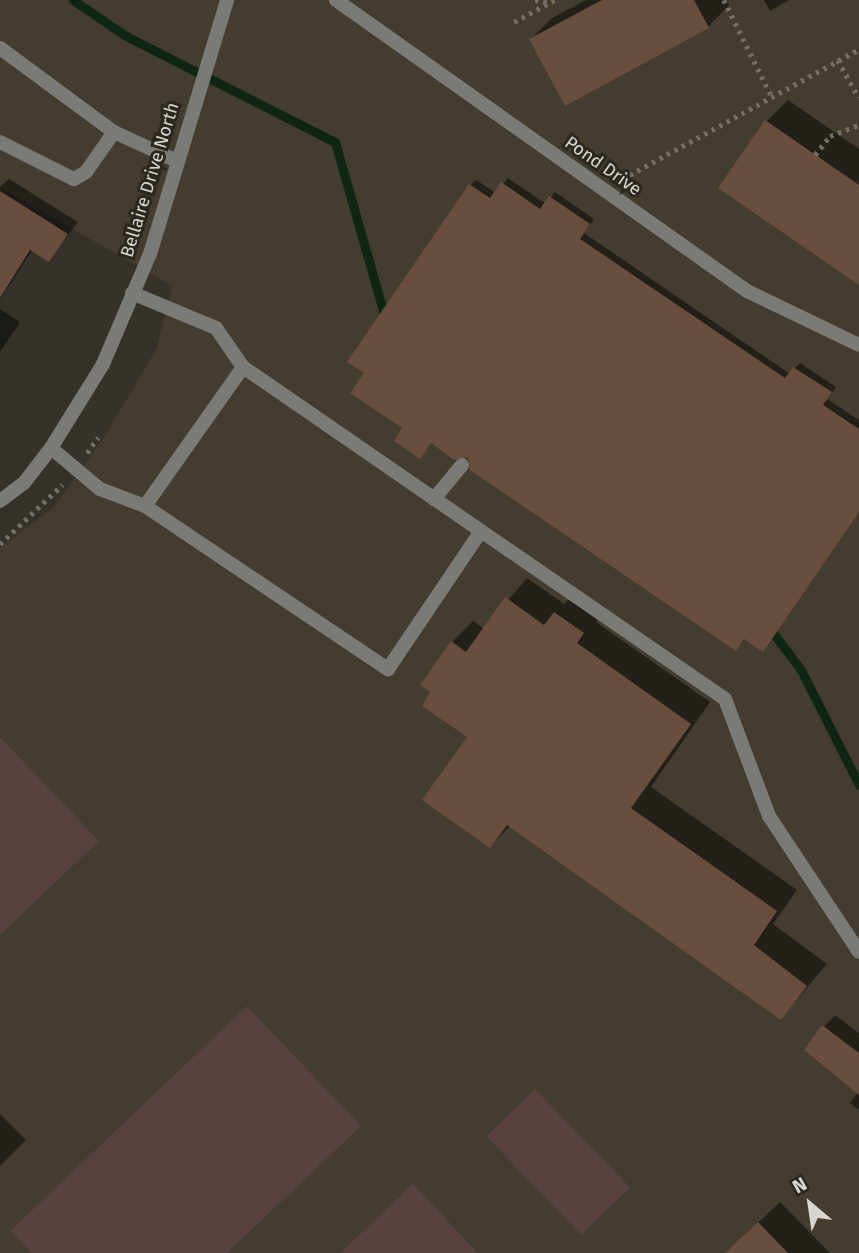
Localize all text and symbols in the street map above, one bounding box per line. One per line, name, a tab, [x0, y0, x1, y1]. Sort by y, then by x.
street label: Bellaire Drive North	[116, 100, 184, 260]
street label: Pond Drive	[560, 132, 646, 200]
north arrow	[775, 1169, 845, 1239]
text: N	[788, 1172, 811, 1198]

